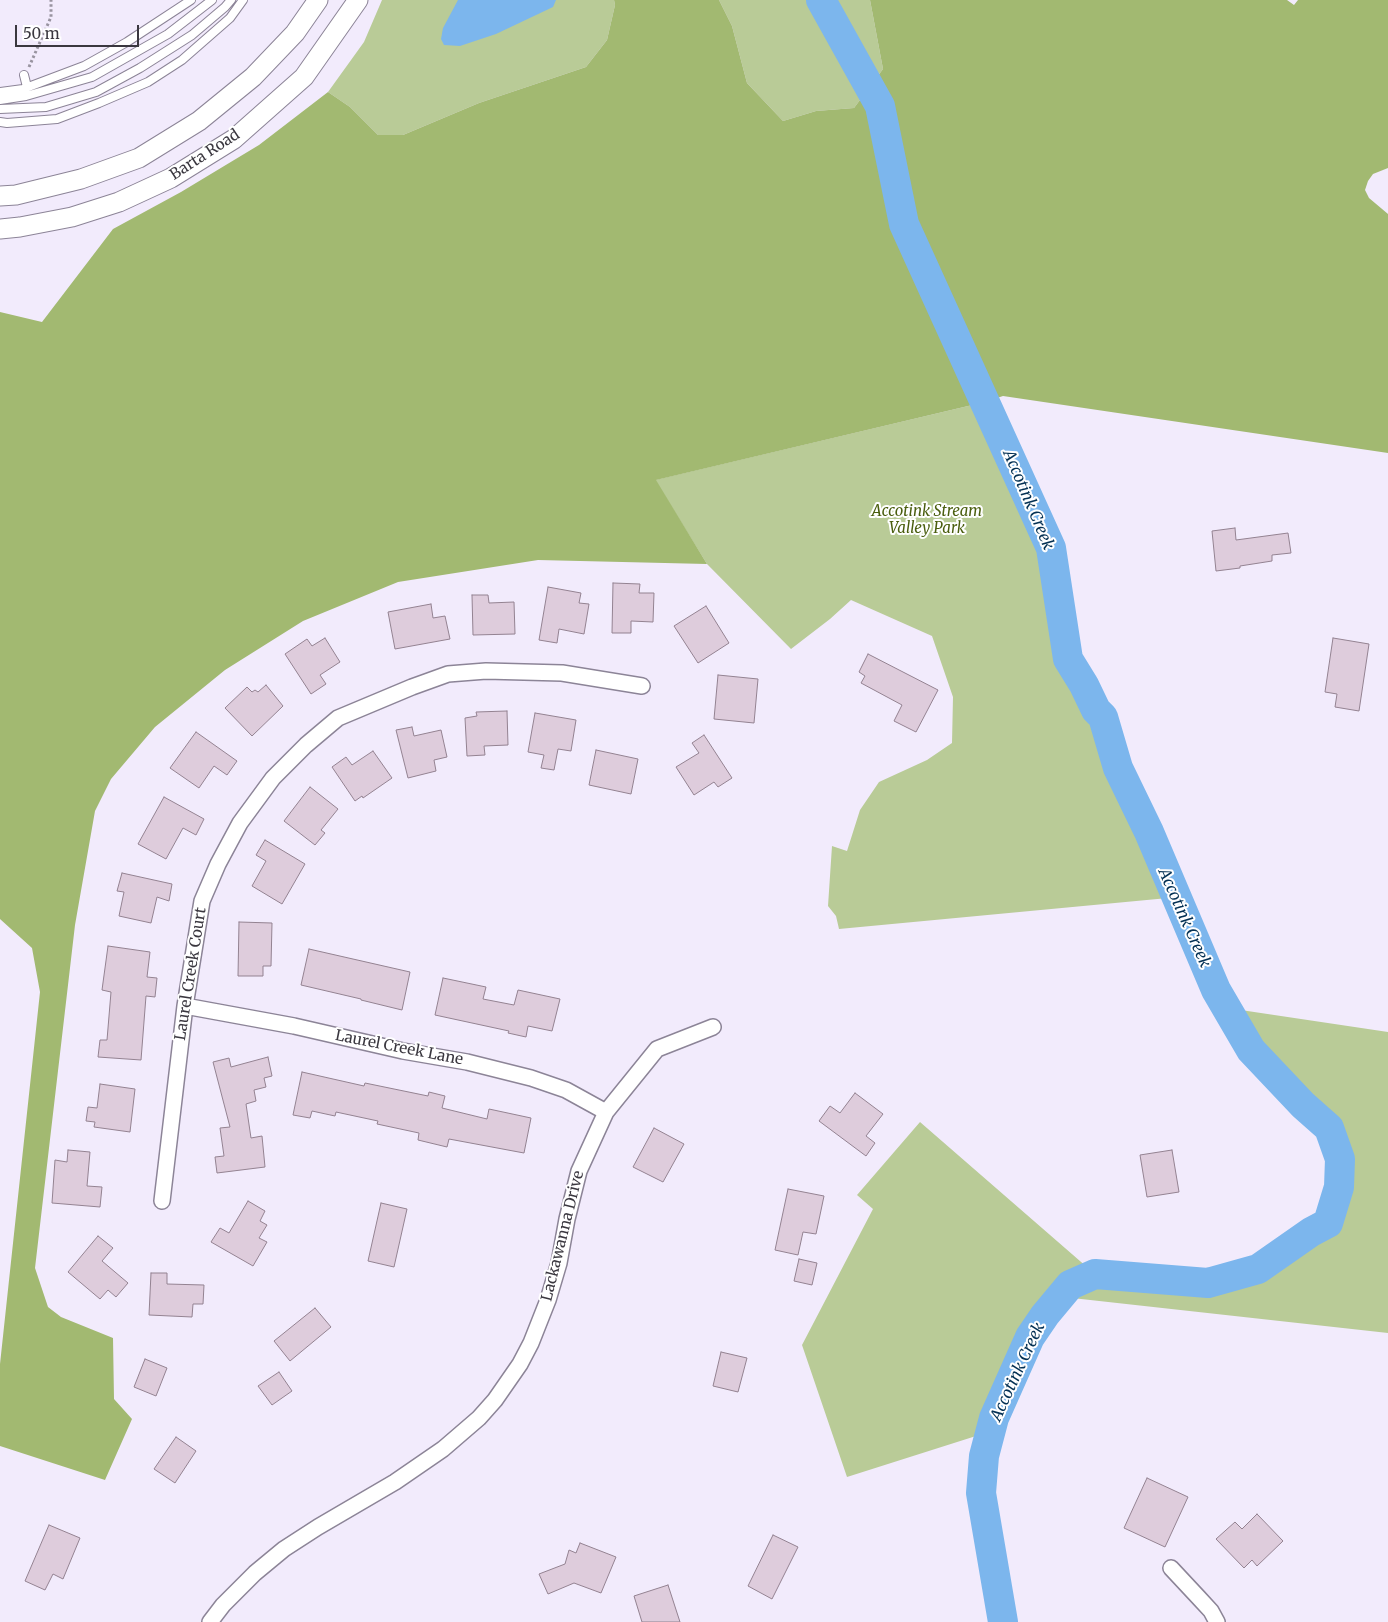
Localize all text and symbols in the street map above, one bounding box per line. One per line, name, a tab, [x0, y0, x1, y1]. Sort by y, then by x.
scale bar	[18, 15, 141, 47]
text: 50 m	[23, 24, 60, 43]
street label: Barta Road	[167, 126, 243, 184]
water label: Accotink Creek	[998, 447, 1058, 553]
park label: Accotink Stream Valley Park	[872, 503, 982, 538]
water label: Accotink Creek	[1154, 866, 1214, 970]
street label: Laurel Creek Court	[172, 906, 210, 1042]
street label: Laurel Creek Lane	[334, 1027, 464, 1069]
street label: Lackawanna Drive	[538, 1169, 588, 1303]
water label: Accotink Creek	[987, 1320, 1049, 1424]

